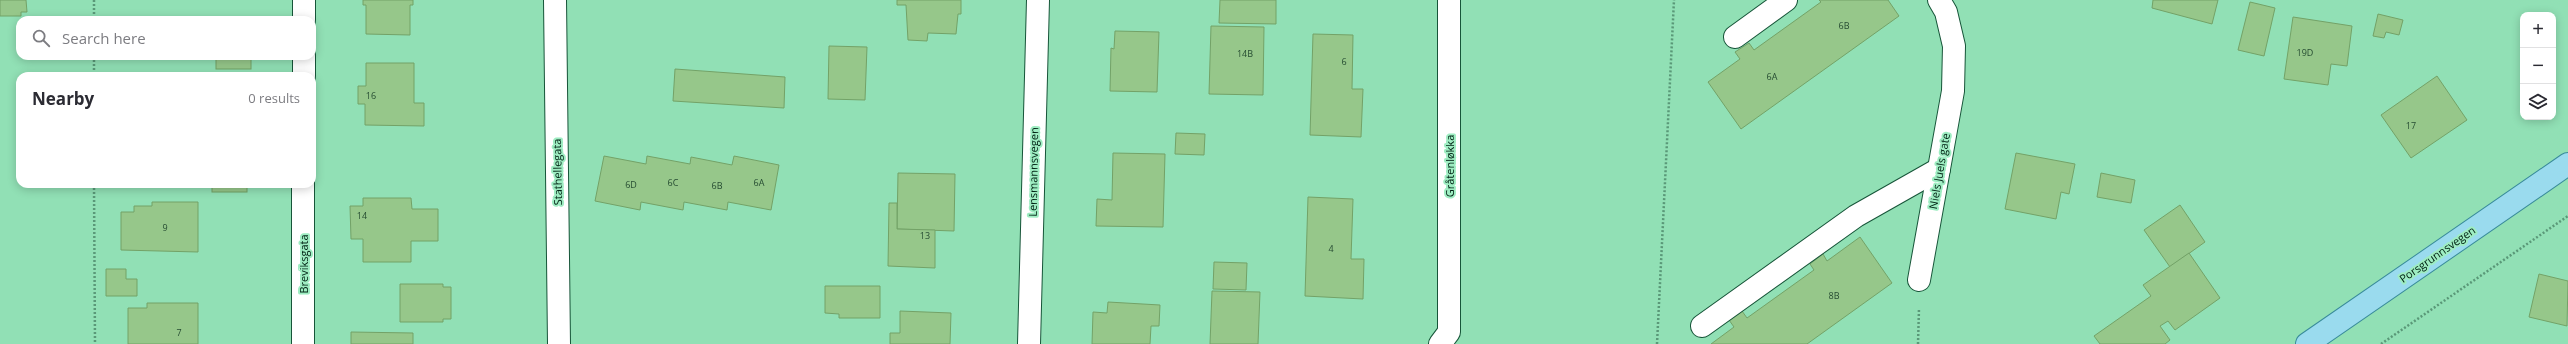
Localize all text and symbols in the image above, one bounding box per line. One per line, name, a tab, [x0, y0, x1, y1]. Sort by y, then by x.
map controls	[2520, 12, 2556, 120]
button: +	[2520, 12, 2556, 48]
search box	[16, 16, 316, 60]
house number: 6B	[1839, 19, 1850, 32]
icon: search	[30, 27, 52, 49]
text: Search here	[62, 28, 146, 48]
house number: 19D	[2297, 46, 2313, 59]
house number: 14B	[1237, 47, 1253, 60]
button: −	[2520, 48, 2556, 84]
house number: 6	[1341, 55, 1347, 68]
house number: 6A	[1767, 70, 1778, 83]
button: layers	[2520, 84, 2556, 120]
text: Nearby	[32, 87, 94, 110]
text: 0 results	[248, 89, 300, 107]
house number: 16	[366, 89, 376, 102]
house number: 17	[2406, 119, 2416, 132]
street label: Lensmannsvegen	[1025, 127, 1041, 217]
street label: Niels Juels gate	[1925, 132, 1953, 210]
street label: Gråtenløkka	[1442, 135, 1457, 197]
street label: Stathellegata	[549, 138, 565, 206]
house number: 6C	[668, 176, 679, 189]
house number: 6A	[754, 176, 765, 189]
house number: 6D	[625, 178, 637, 191]
house number: 6B	[712, 179, 723, 192]
house number: 14	[357, 209, 367, 222]
house number: 9	[162, 221, 168, 234]
street label: Porsgrunnsvegen	[2396, 222, 2478, 286]
house number: 13	[920, 229, 930, 242]
street label: Breviksgata	[296, 234, 311, 294]
house number: 4	[1328, 242, 1334, 255]
house number: 8B	[1829, 289, 1840, 302]
house number: 7	[176, 326, 182, 339]

